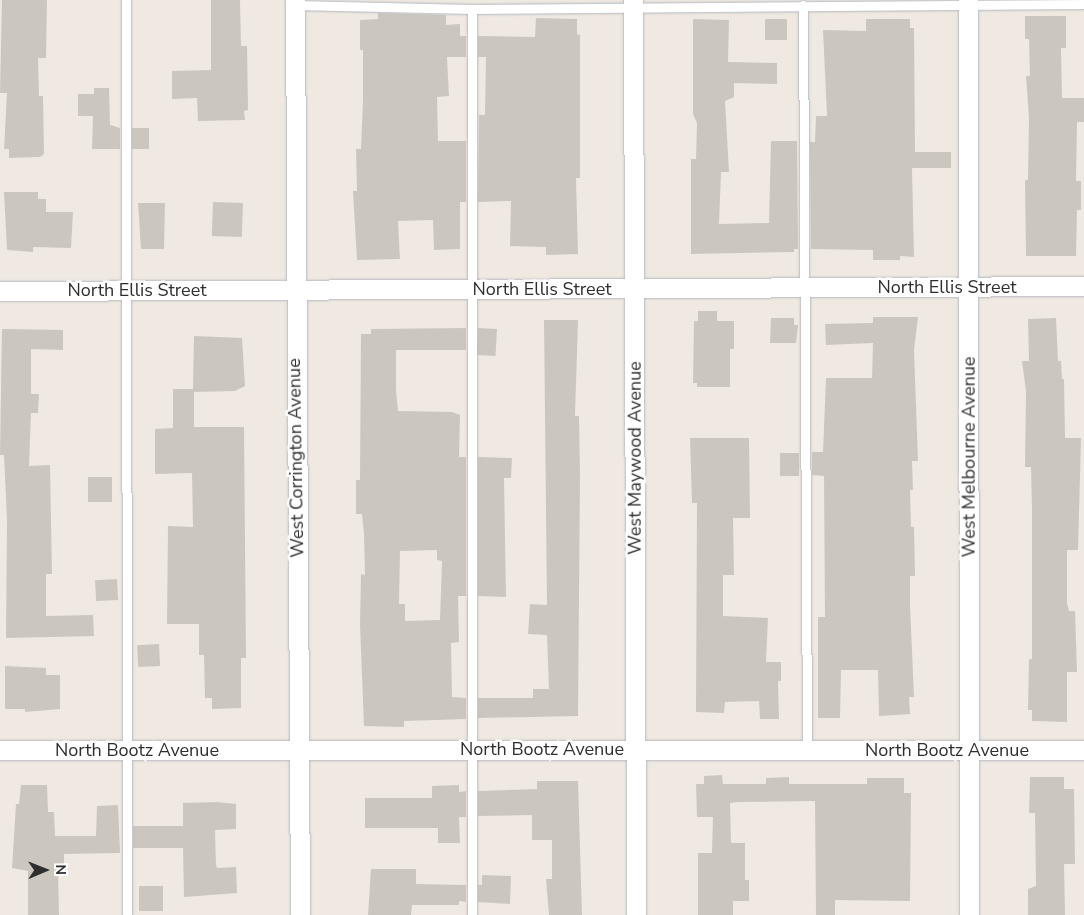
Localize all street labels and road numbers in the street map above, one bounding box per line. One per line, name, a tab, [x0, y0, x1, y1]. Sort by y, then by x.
street label: North Ellis Street	[877, 276, 1017, 298]
street label: North Ellis Street	[472, 278, 612, 300]
street label: North Ellis Street	[67, 279, 207, 301]
street label: West Melbourne Avenue	[958, 357, 980, 557]
street label: West Corrington Avenue	[283, 358, 309, 558]
street label: West Maywood Avenue	[624, 361, 646, 555]
street label: North Bootz Avenue	[460, 738, 624, 760]
street label: North Bootz Avenue	[55, 739, 219, 761]
street label: North Bootz Avenue	[865, 739, 1029, 761]

